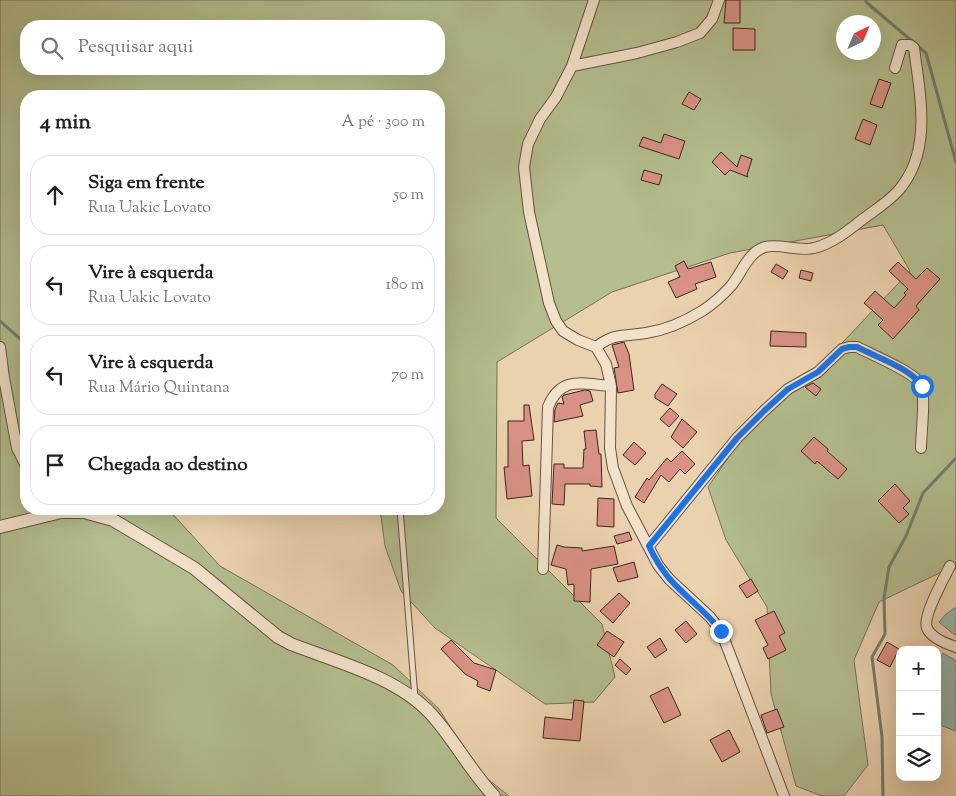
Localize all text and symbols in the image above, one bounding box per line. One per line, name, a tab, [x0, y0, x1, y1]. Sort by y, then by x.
north arrow	[836, 15, 881, 60]
search box	[20, 20, 445, 75]
icon: search	[38, 34, 66, 62]
text: Pesquisar aqui	[78, 34, 193, 61]
text: 4 min	[40, 108, 91, 138]
text: A pé · 300 m	[342, 111, 425, 134]
text: Siga em frente	[88, 170, 204, 197]
icon: ahead	[41, 181, 69, 209]
text: 50 m	[393, 184, 424, 207]
text: Rua Uakic Lovato	[88, 197, 211, 220]
text: Vire à esquerda	[88, 260, 214, 287]
icon: left	[41, 271, 69, 299]
text: 180 m	[385, 274, 424, 297]
text: Rua Uakic Lovato	[88, 287, 211, 310]
text: Vire à esquerda	[88, 350, 214, 377]
icon: left	[41, 361, 69, 389]
text: 70 m	[391, 364, 424, 387]
route start	[911, 375, 934, 398]
text: Rua Mário Quintana	[88, 377, 230, 400]
icon: arrive	[41, 451, 69, 479]
text: Chegada ao destino	[88, 452, 248, 479]
route end	[710, 620, 733, 643]
map controls	[896, 646, 941, 781]
button: +	[896, 646, 941, 691]
button: −	[896, 691, 941, 736]
button: layers	[896, 736, 941, 781]

